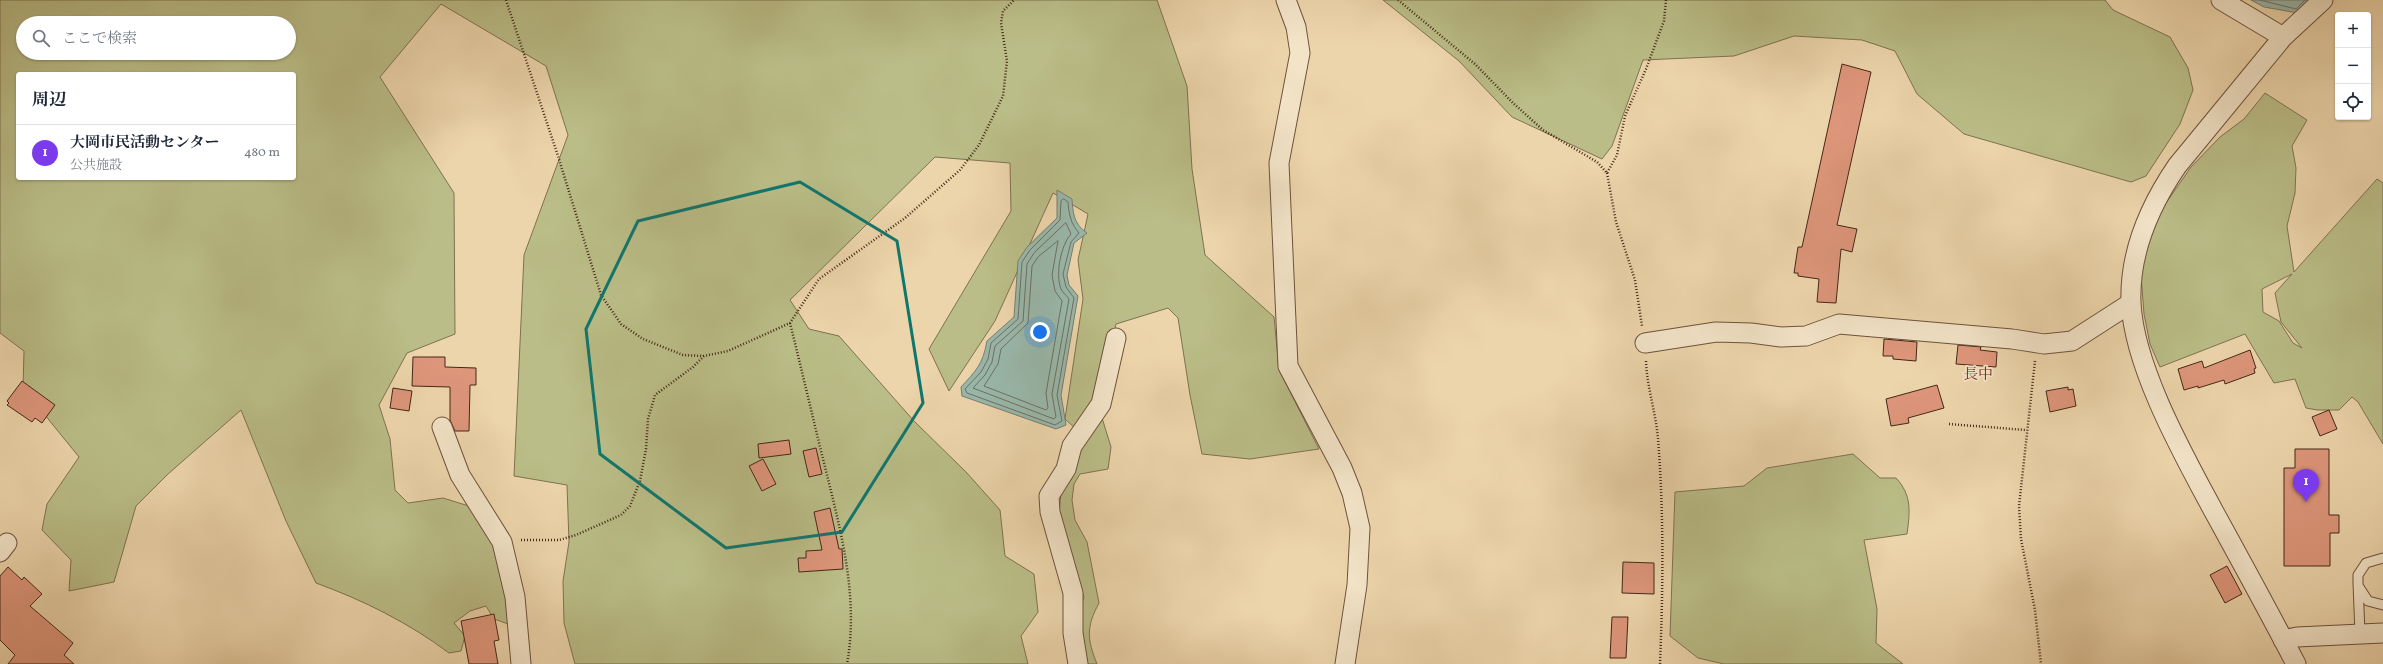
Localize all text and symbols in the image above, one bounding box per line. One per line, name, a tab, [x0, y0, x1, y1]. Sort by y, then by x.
map controls	[2335, 12, 2371, 120]
button: +	[2335, 12, 2371, 48]
search box	[16, 16, 296, 60]
icon: search	[30, 27, 52, 49]
text: ここで検索	[62, 29, 137, 50]
button: −	[2335, 48, 2371, 84]
button: locate	[2335, 84, 2371, 120]
text: 周辺	[32, 89, 66, 112]
text: 大岡市民活動センター	[70, 133, 219, 154]
text: 1	[42, 144, 48, 162]
text: 480 m	[244, 144, 280, 162]
text: 公共施設	[70, 157, 122, 175]
your location	[1030, 322, 1050, 342]
district label: 長中	[1963, 365, 1993, 386]
pin: 1	[2293, 469, 2319, 502]

